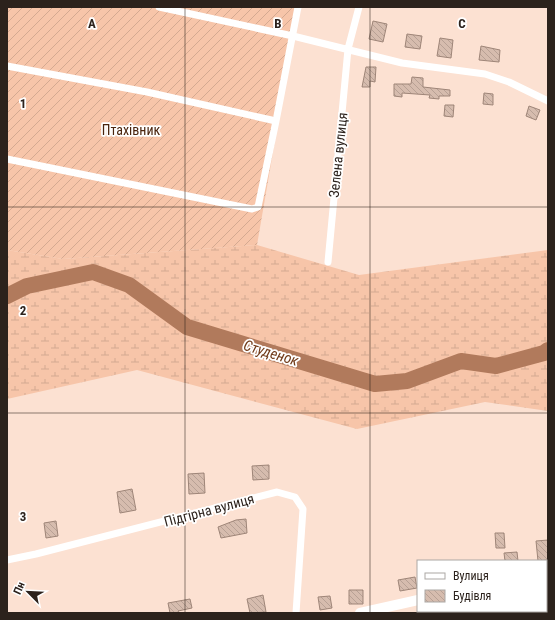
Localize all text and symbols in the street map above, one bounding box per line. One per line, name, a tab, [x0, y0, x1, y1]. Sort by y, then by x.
text: A	[88, 16, 96, 31]
text: B	[274, 16, 282, 31]
text: C	[458, 16, 466, 31]
text: 1	[20, 96, 26, 111]
street label: Зелена вулиця	[326, 112, 350, 198]
park label: Птахівник	[102, 122, 161, 138]
text: 2	[20, 303, 27, 318]
water label: Студенок	[241, 336, 302, 370]
street label: Підгірна вулиця	[162, 490, 256, 530]
text: 3	[20, 509, 26, 524]
legend	[417, 560, 547, 612]
text: Вулиця	[453, 569, 489, 583]
north arrow	[8, 572, 48, 612]
text: Пн	[11, 580, 28, 596]
text: Будівля	[453, 589, 491, 603]

